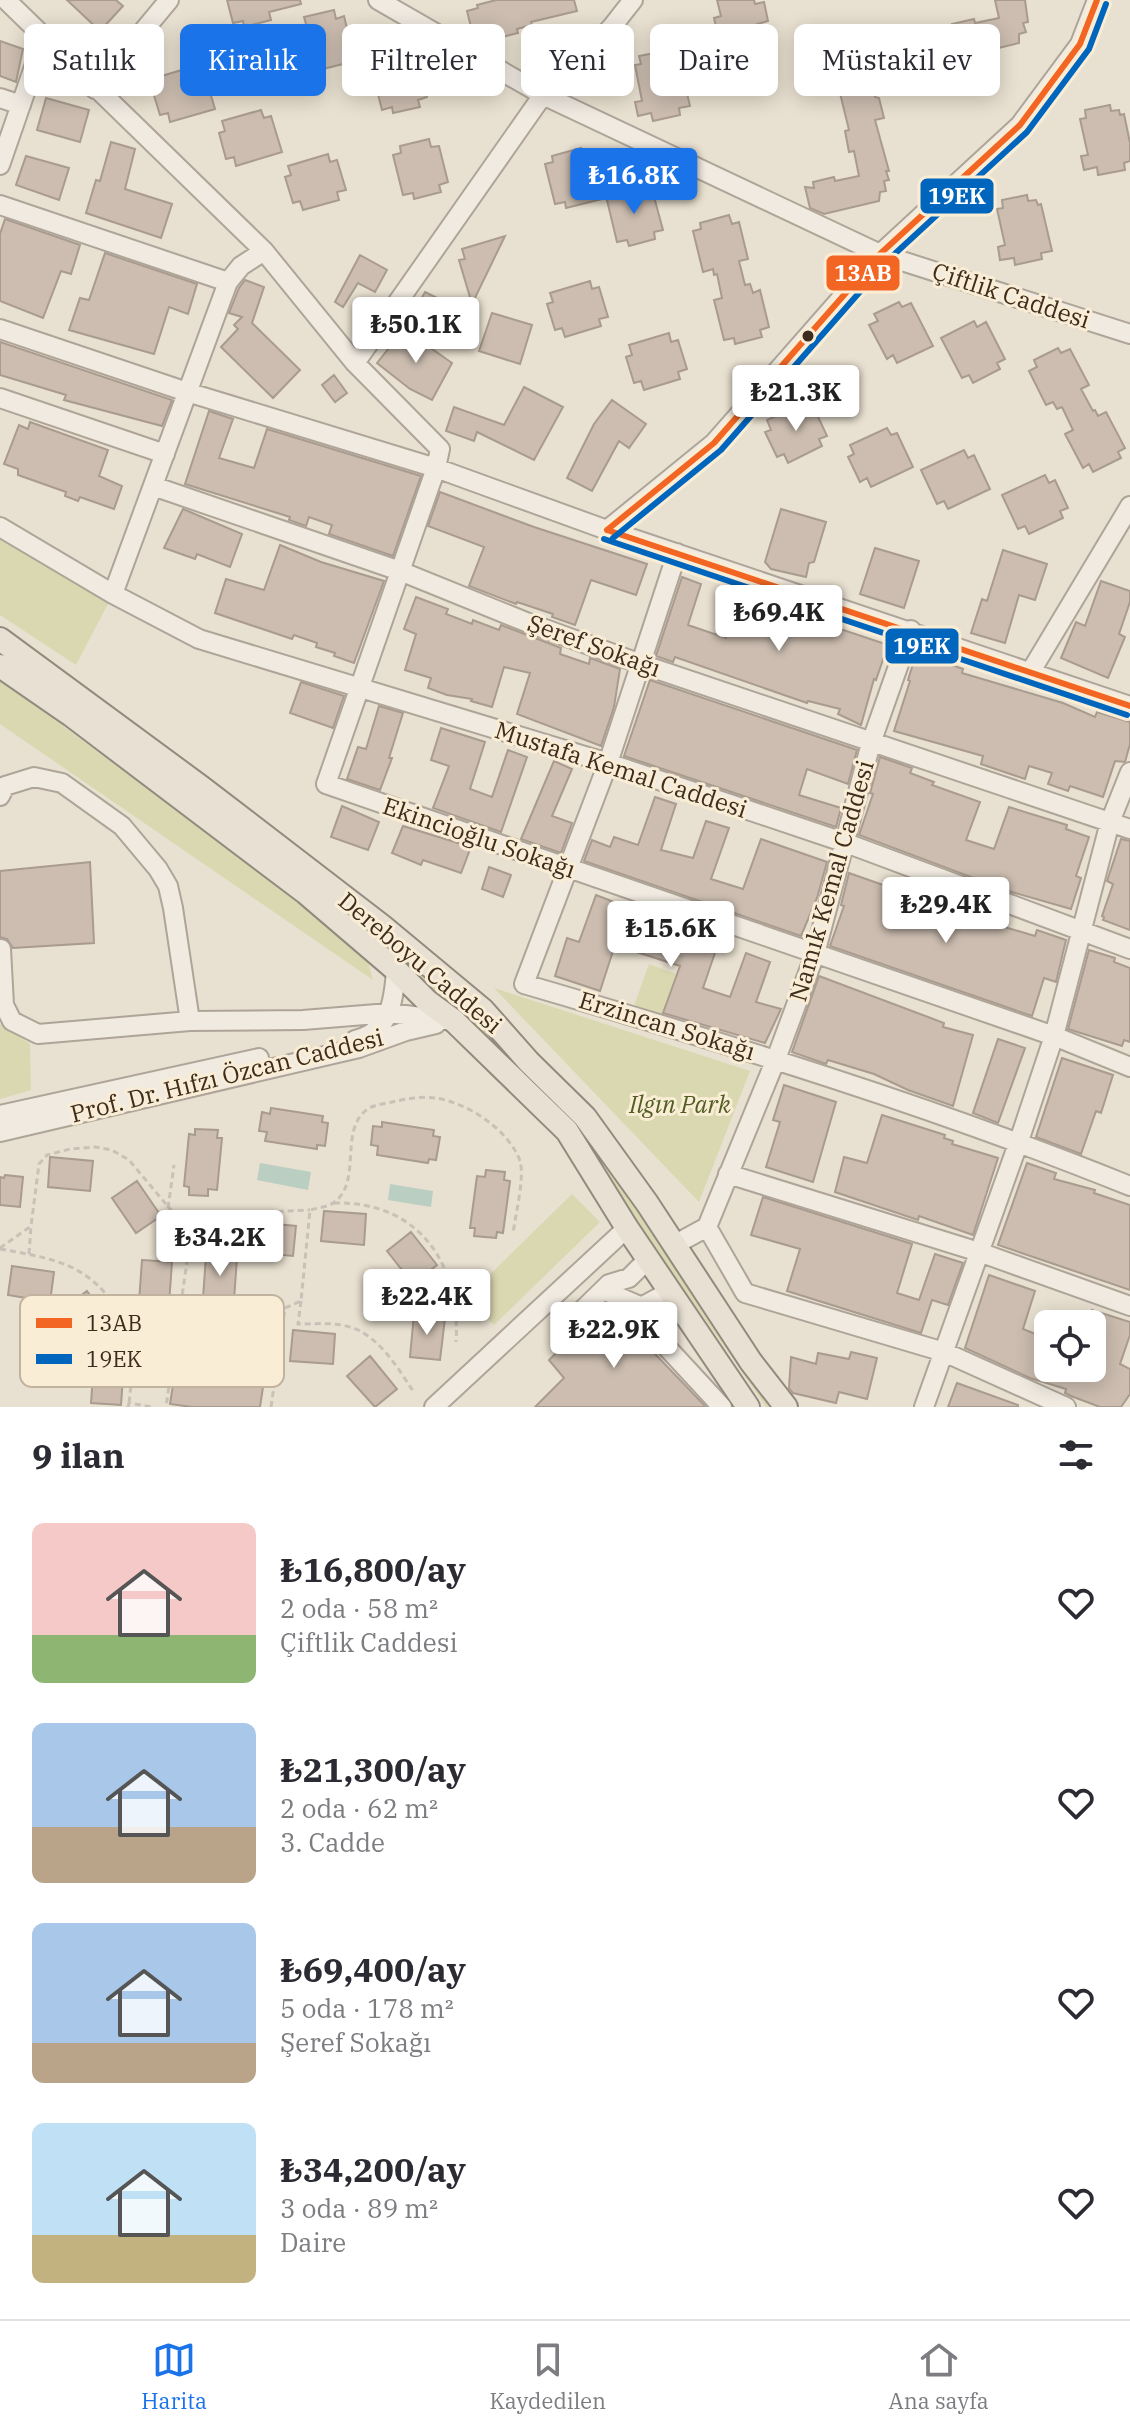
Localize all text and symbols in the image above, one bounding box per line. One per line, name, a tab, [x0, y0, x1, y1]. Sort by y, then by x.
chip: Satılık	[24, 24, 164, 96]
chip: Kiralık	[180, 24, 326, 96]
chip: Filtreler	[342, 24, 505, 96]
chip: Yeni	[521, 24, 634, 96]
chip: Daire	[650, 24, 778, 96]
chip: Müstakil ev	[794, 24, 1000, 96]
pin: ₺16.8K	[569, 148, 699, 216]
text: ₺16.8K	[588, 157, 680, 191]
line badge: 19EK	[919, 177, 995, 215]
text: 19EK	[928, 181, 986, 210]
line badge: 13AB	[825, 254, 901, 292]
street label: Çiftlik Caddesi	[928, 255, 1094, 336]
text: 13AB	[834, 258, 892, 287]
pin: ₺50.1K	[351, 297, 481, 365]
text: ₺50.1K	[370, 306, 462, 340]
unlabelled marker	[800, 328, 816, 344]
pin: ₺21.3K	[731, 365, 861, 433]
text: ₺21.3K	[750, 374, 842, 408]
pin: ₺69.4K	[714, 585, 844, 653]
text: ₺69.4K	[733, 594, 825, 628]
street label: Şeref Sokağı	[523, 606, 665, 684]
line badge: 19EK	[884, 627, 960, 665]
text: 19EK	[893, 631, 951, 660]
street label: Mustafa Kemal Caddesi	[491, 713, 752, 825]
street label: Namık Kemal Caddesi	[781, 756, 881, 1005]
street label: Ekincioğlu Sokağı	[379, 789, 580, 885]
pin: ₺29.4K	[881, 877, 1011, 945]
street label: Dereboyu Caddesi	[332, 884, 509, 1040]
text: ₺29.4K	[900, 886, 992, 920]
pin: ₺15.6K	[606, 901, 736, 969]
text: ₺15.6K	[625, 910, 717, 944]
street label: Erzincan Sokağı	[575, 983, 759, 1067]
street label: Prof. Dr. Hıfzı Özcan Caddesi	[67, 1021, 387, 1129]
park label: Ilgın Park	[628, 1088, 731, 1120]
pin: ₺34.2K	[155, 1210, 285, 1278]
text: ₺34.2K	[174, 1219, 266, 1253]
pin: ₺22.4K	[362, 1269, 492, 1337]
text: ₺22.4K	[381, 1278, 473, 1312]
legend	[20, 1295, 284, 1387]
pin: ₺22.9K	[549, 1302, 679, 1370]
text: 13AB	[86, 1308, 142, 1337]
map controls	[1034, 1310, 1106, 1382]
button: locate	[1034, 1310, 1106, 1382]
text: ₺22.9K	[568, 1311, 660, 1345]
text: 19EK	[86, 1344, 143, 1373]
text: 9 ilan	[32, 1433, 125, 1477]
icon: filters	[1054, 1433, 1098, 1477]
text: ₺16,800/ay	[280, 1547, 466, 1591]
icon: home	[96, 1555, 192, 1651]
icon: heart	[1054, 1581, 1098, 1625]
text: 2 oda · 58 m²	[280, 1591, 438, 1625]
text: Çiftlik Caddesi	[280, 1625, 458, 1659]
text: ₺21,300/ay	[280, 1747, 466, 1791]
icon: home	[96, 1755, 192, 1851]
icon: heart	[1054, 1781, 1098, 1825]
text: 2 oda · 62 m²	[280, 1791, 438, 1825]
text: 3. Cadde	[280, 1825, 385, 1859]
text: ₺69,400/ay	[280, 1947, 466, 1991]
icon: home	[96, 1955, 192, 2051]
icon: heart	[1054, 1981, 1098, 2025]
text: 5 oda · 178 m²	[280, 1991, 454, 2025]
text: Şeref Sokağı	[280, 2025, 431, 2059]
text: ₺34,200/ay	[280, 2147, 466, 2191]
icon: home	[96, 2155, 192, 2251]
icon: heart	[1054, 2181, 1098, 2225]
text: 3 oda · 89 m²	[280, 2191, 438, 2225]
text: Daire	[280, 2225, 346, 2259]
tab: Harita	[141, 2338, 207, 2415]
tab: Kaydedilen	[489, 2338, 606, 2415]
tab: Ana sayfa	[889, 2338, 989, 2415]

